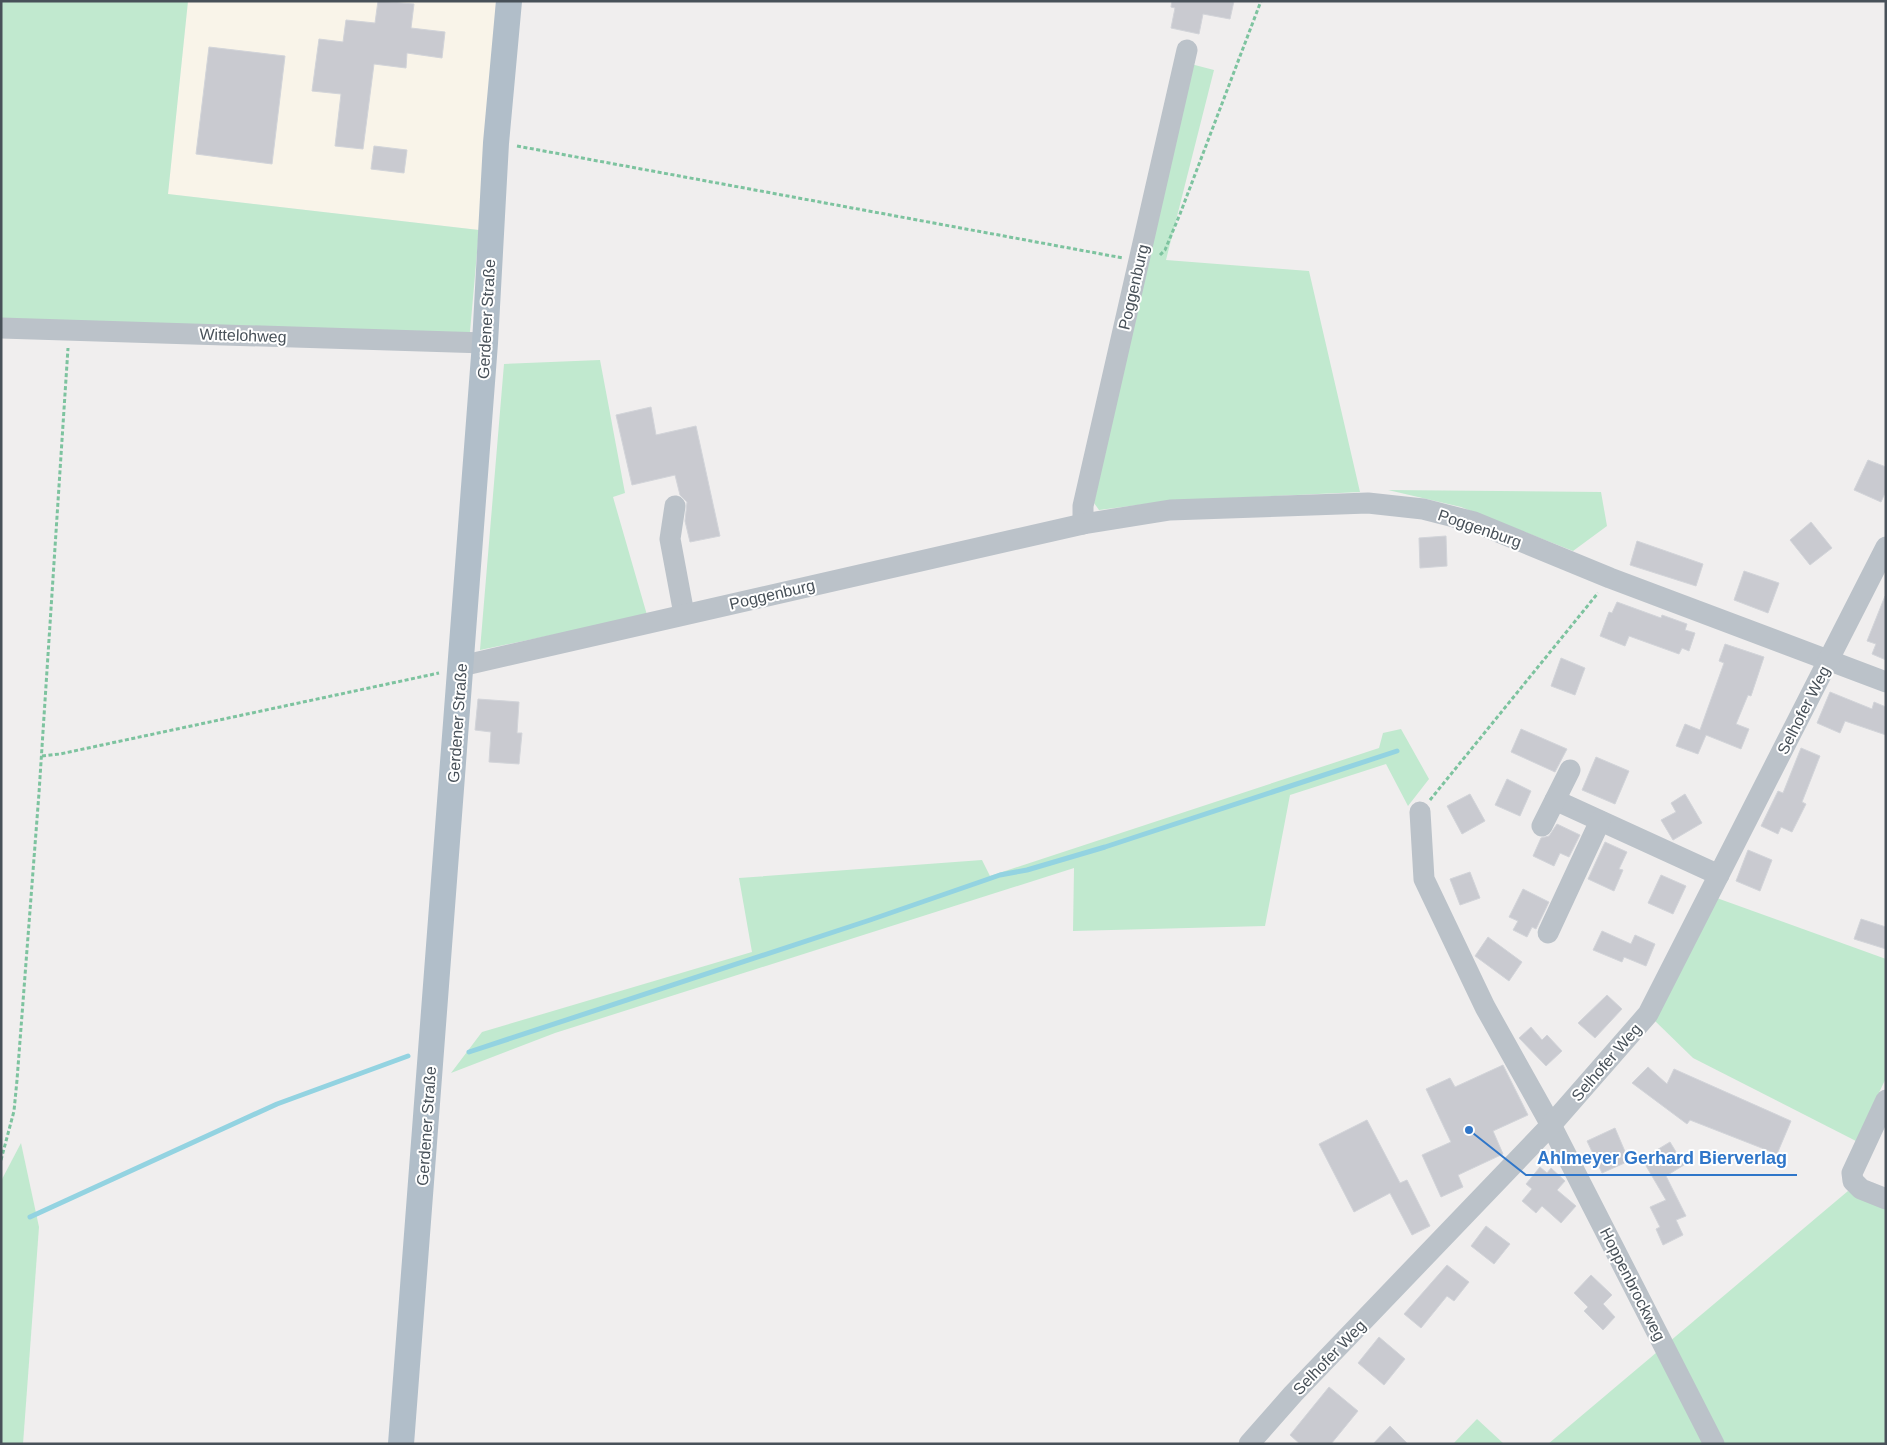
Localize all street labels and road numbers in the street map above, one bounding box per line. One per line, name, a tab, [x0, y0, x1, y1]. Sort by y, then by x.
street label: Poggenburg	[1115, 243, 1152, 332]
street label: Gerdener Straße	[475, 259, 498, 379]
street label: Wittelohweg	[199, 325, 287, 346]
street label: Poggenburg	[1436, 506, 1524, 551]
street label: Poggenburg	[728, 576, 817, 613]
street label: Gerdener Straße	[445, 662, 470, 784]
street label: Selhofer Weg	[1774, 663, 1833, 757]
street label: Selhofer Weg	[1568, 1020, 1644, 1104]
street label: Gerdener Straße	[414, 1065, 439, 1187]
street label: Hoppenbrockweg	[1597, 1225, 1668, 1344]
street label: Selhofer Weg	[1290, 1317, 1369, 1398]

